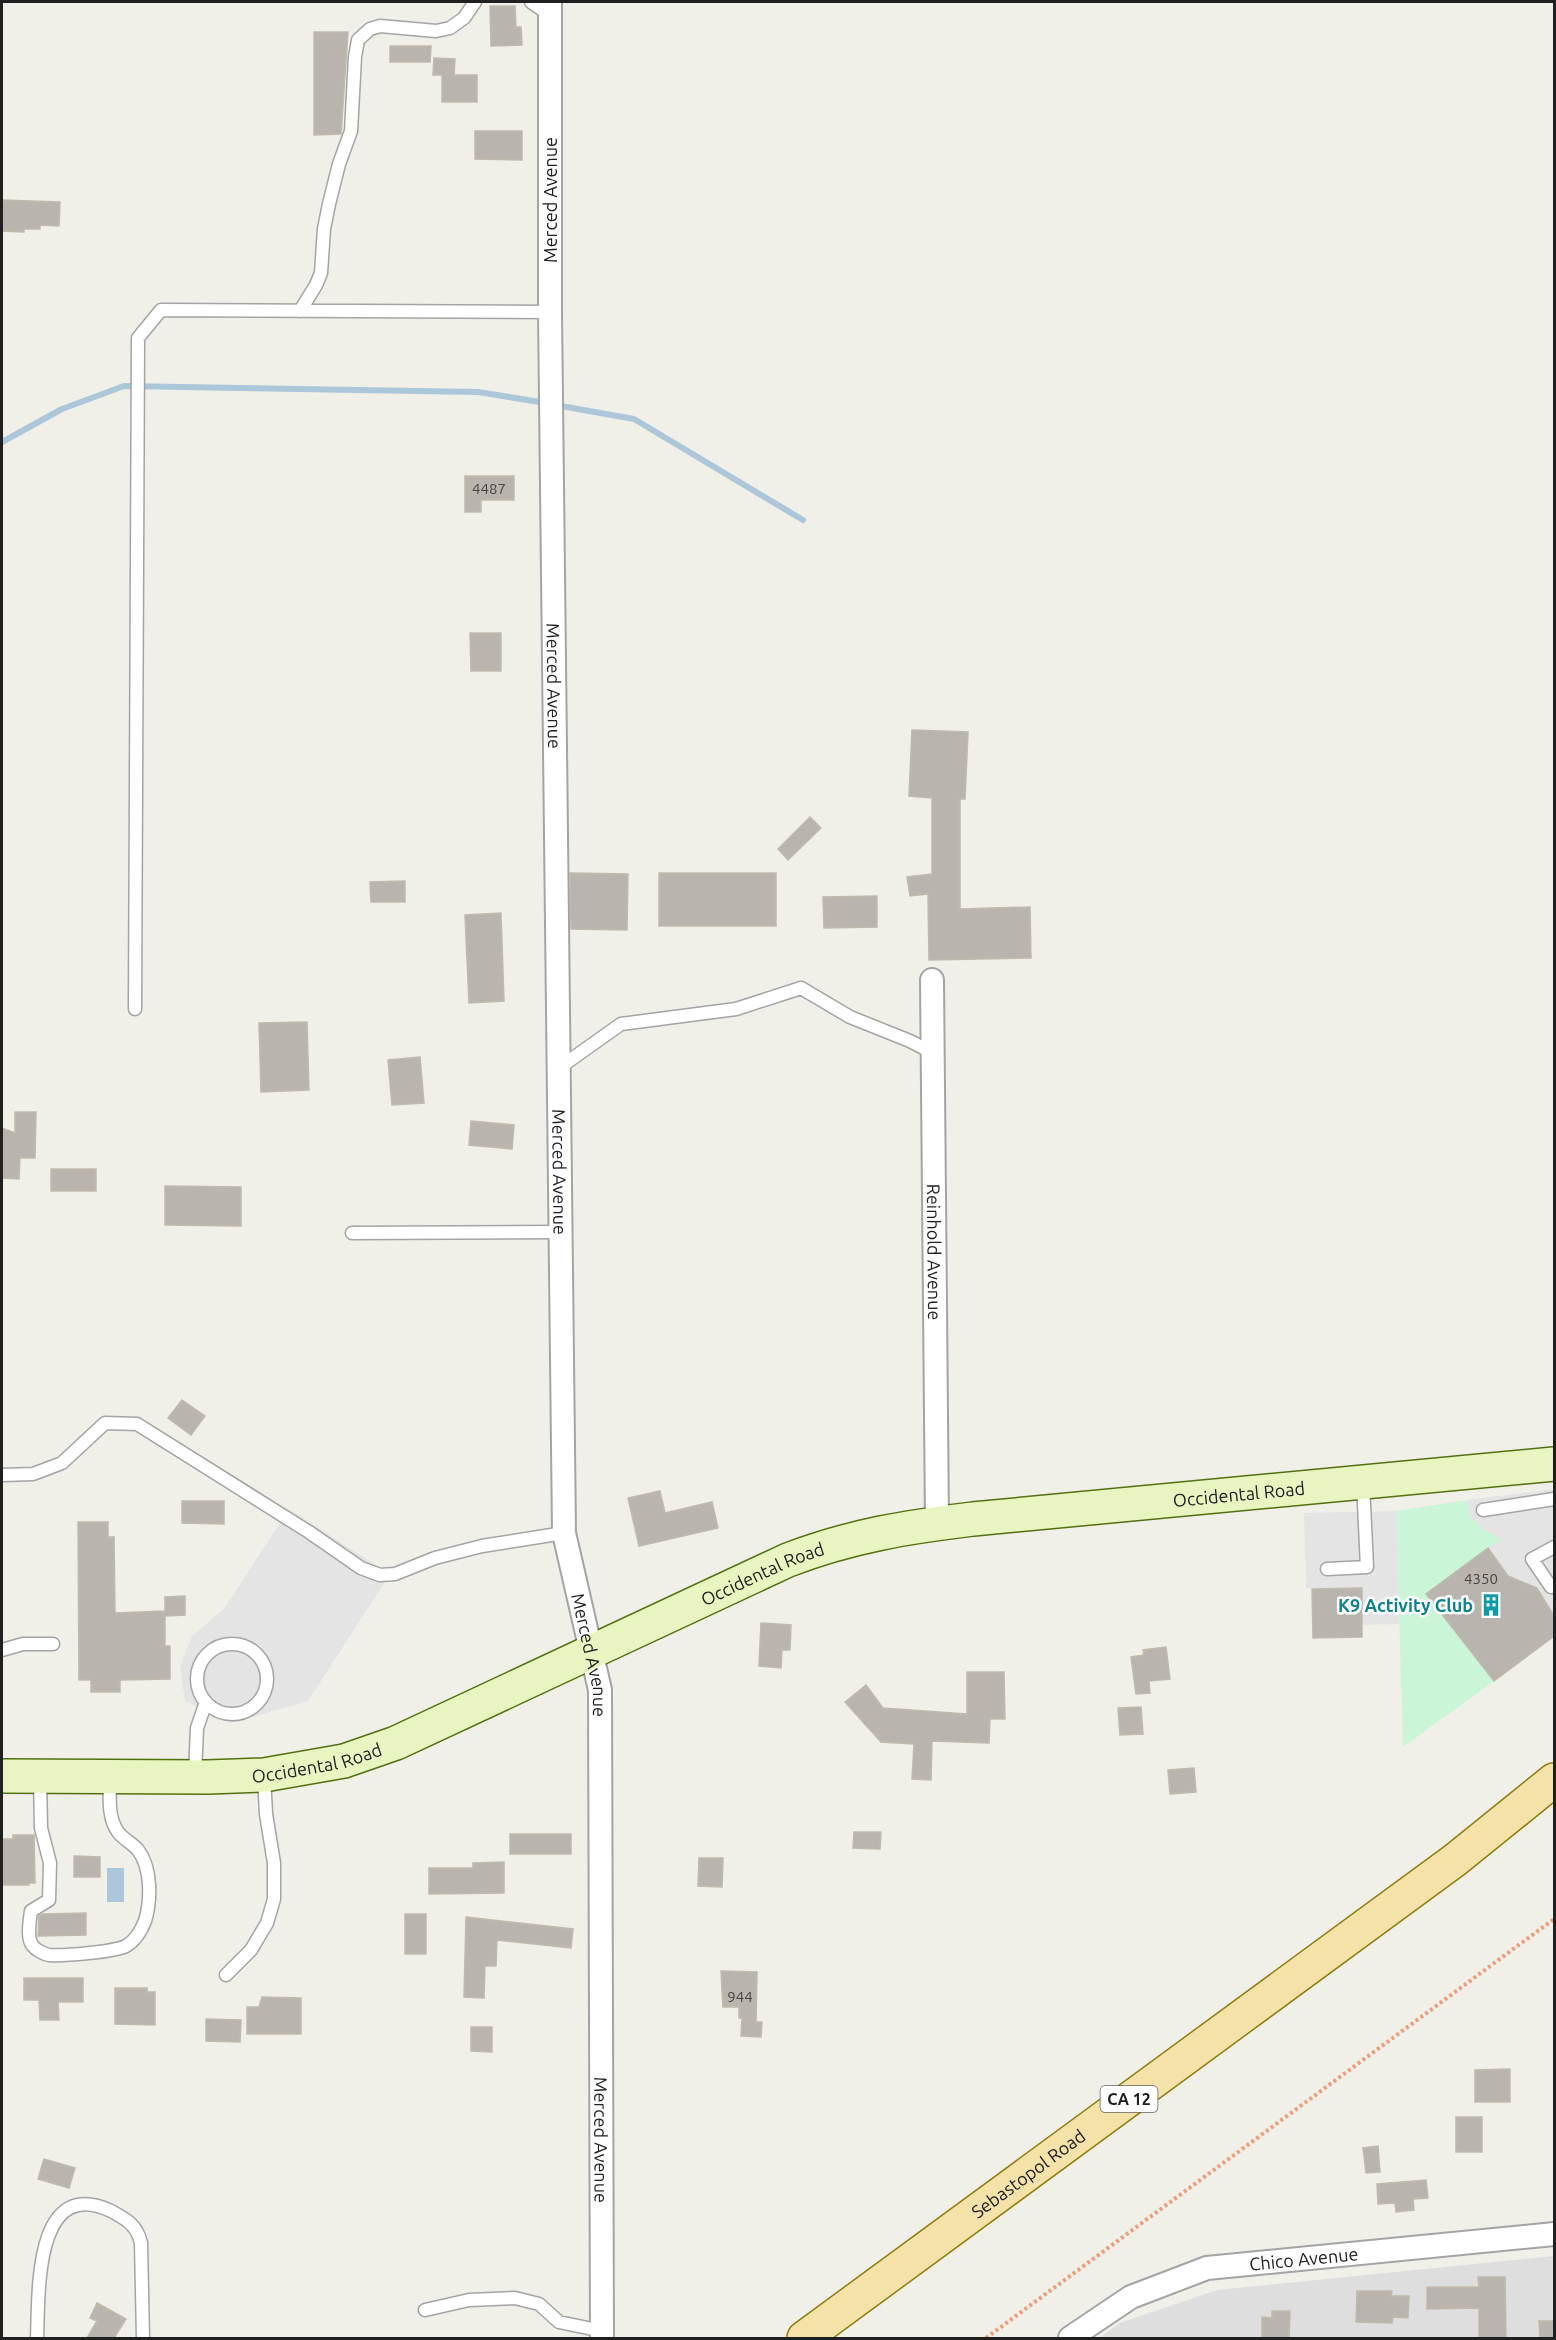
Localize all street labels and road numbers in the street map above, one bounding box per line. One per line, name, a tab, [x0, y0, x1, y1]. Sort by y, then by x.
street label: Merced Avenue	[540, 137, 560, 263]
street label: Merced Avenue	[544, 623, 565, 749]
street label: Merced Avenue	[549, 1109, 571, 1235]
street label: Reinhold Avenue	[924, 1184, 945, 1320]
street label: Occidental Road	[1172, 1478, 1306, 1510]
street label: Occidental Road	[698, 1538, 826, 1609]
street label: Merced Avenue	[568, 1591, 610, 1717]
street label: Occidental Road	[251, 1739, 384, 1785]
street label: Merced Avenue	[591, 2077, 612, 2203]
road number: CA 12	[1100, 2086, 1158, 2112]
street label: Sebastopol Road	[967, 2125, 1089, 2222]
street label: Chico Avenue	[1248, 2243, 1359, 2274]

